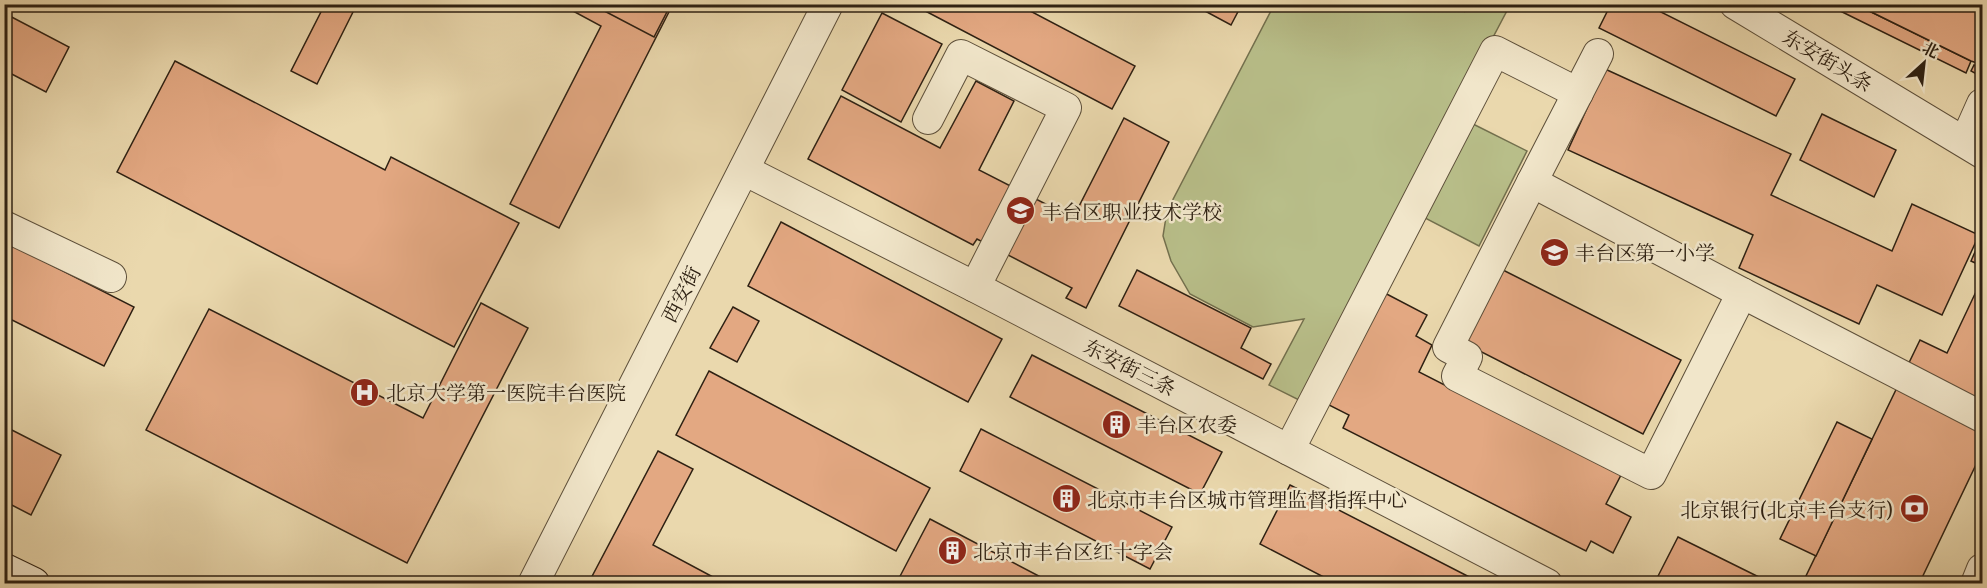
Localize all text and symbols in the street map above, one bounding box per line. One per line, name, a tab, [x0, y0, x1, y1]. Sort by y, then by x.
street label: 东安街头条	[1778, 22, 1878, 98]
north arrow	[1894, 33, 1954, 93]
text: 北	[1918, 35, 1943, 64]
school or university icon: 丰台区职业技术学校	[1005, 195, 1037, 227]
place label: 丰台区职业技术学校	[1042, 197, 1222, 226]
school or university icon: 丰台区第一小学	[1538, 236, 1570, 268]
place label: 丰台区第一小学	[1575, 238, 1715, 267]
street label: 西安街	[654, 261, 708, 327]
street label: 东安街三条	[1079, 331, 1181, 403]
hospital icon: 北京大学第一医院丰台医院	[349, 376, 381, 408]
place label: 北京大学第一医院丰台医院	[386, 378, 626, 407]
building icon: 丰台区农委	[1100, 408, 1132, 440]
place label: 丰台区农委	[1137, 410, 1237, 439]
building icon: 北京市丰台区城市管理监督指挥中心	[1050, 483, 1082, 515]
place label: 北京市丰台区城市管理监督指挥中心	[1087, 485, 1407, 514]
bank icon: 北京银行(北京丰台支行)	[1898, 493, 1930, 525]
place label: 北京银行(北京丰台支行)	[1680, 495, 1893, 524]
building icon: 北京市丰台区红十字会	[936, 535, 968, 567]
place label: 北京市丰台区红十字会	[973, 537, 1173, 566]

